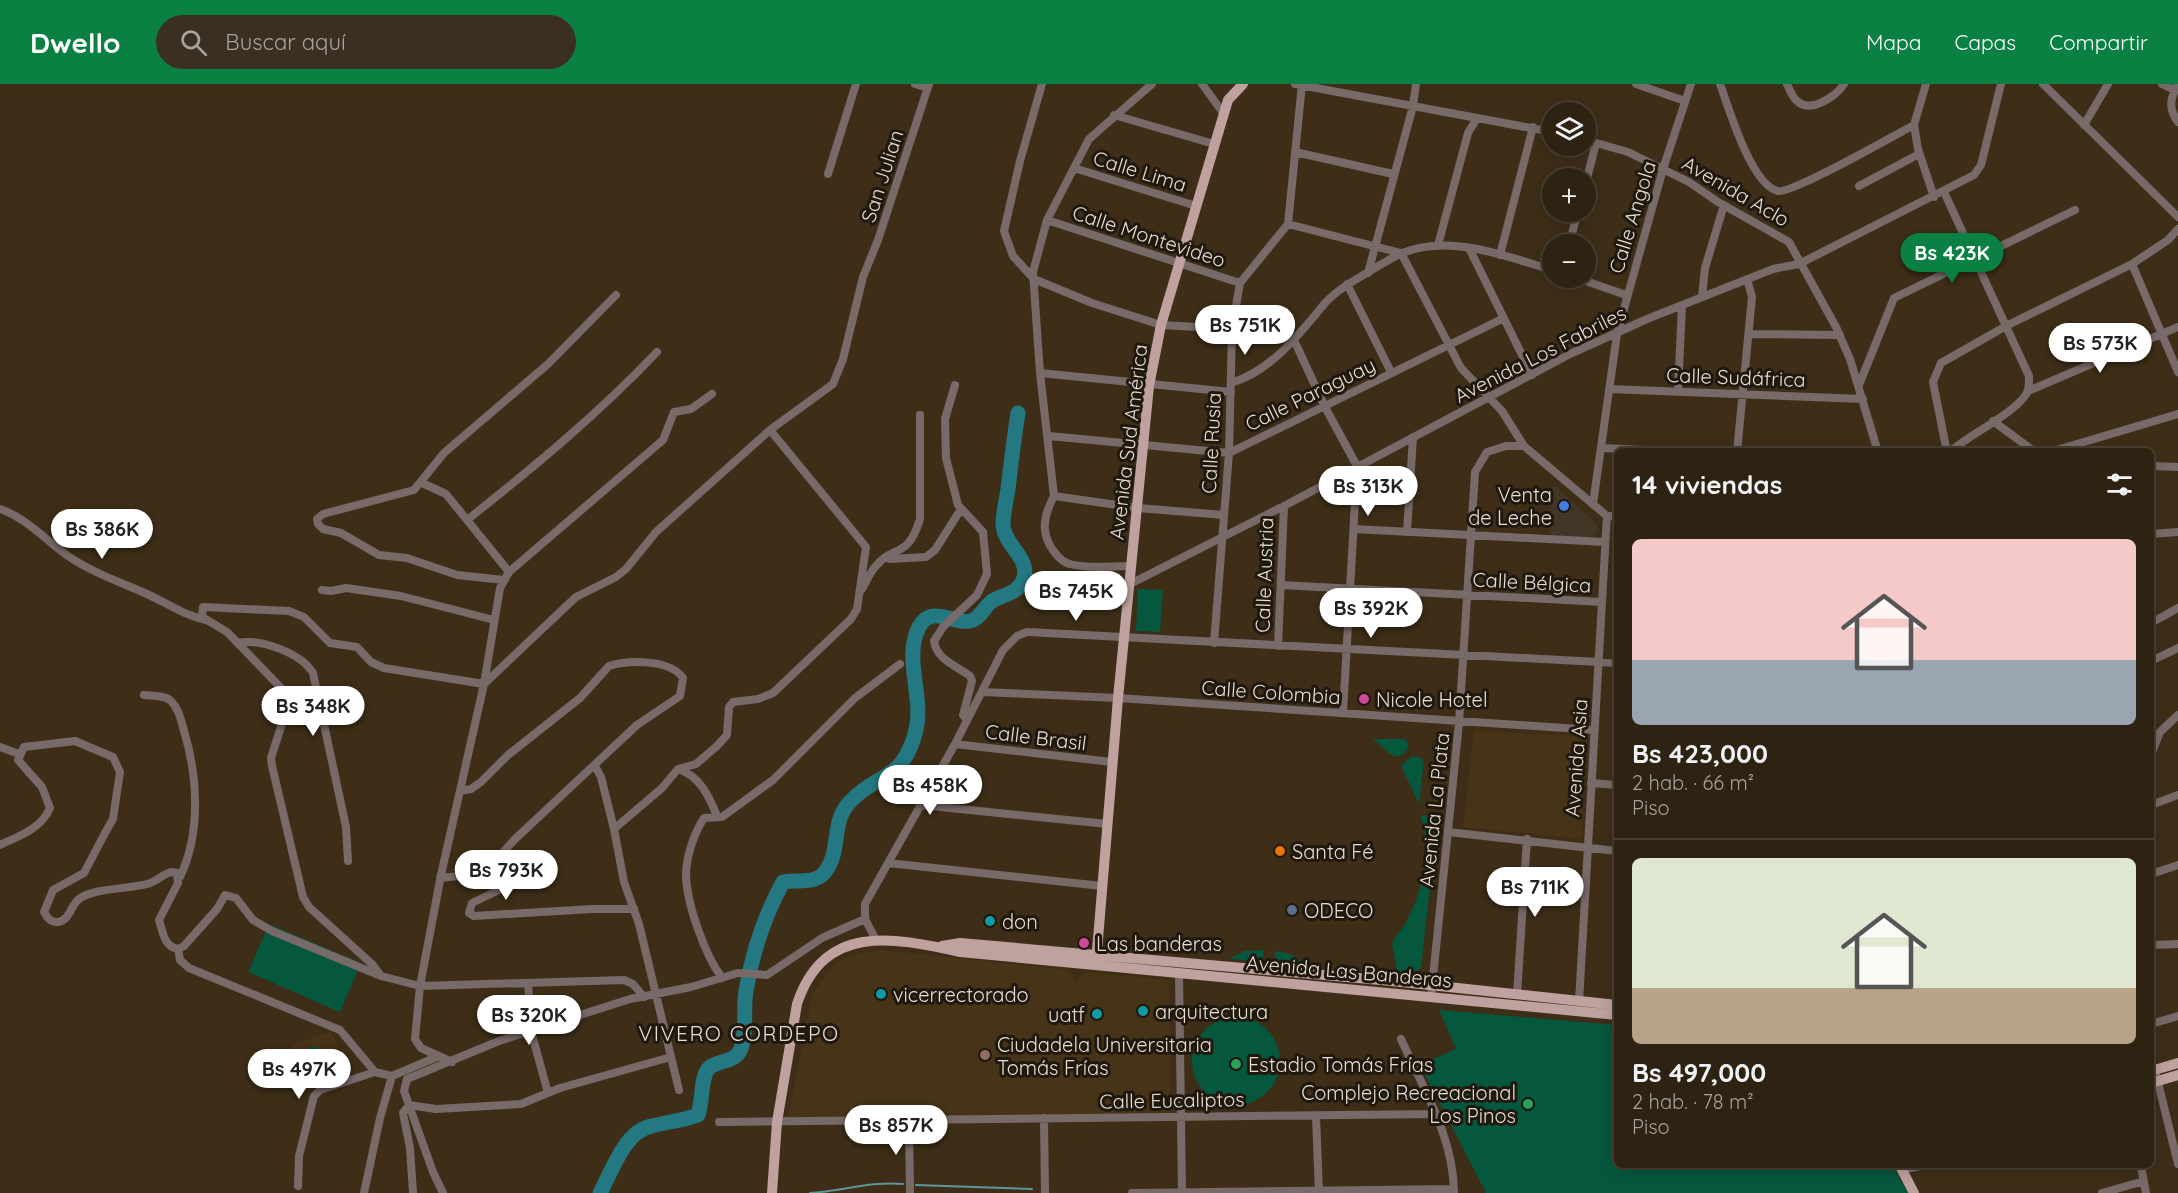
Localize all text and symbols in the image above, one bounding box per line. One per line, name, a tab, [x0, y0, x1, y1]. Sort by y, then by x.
search box	[156, 15, 576, 69]
text: Dwello	[30, 25, 120, 60]
icon: search	[177, 26, 210, 59]
text: Buscar aquí	[225, 28, 346, 56]
text: Mapa	[1866, 29, 1921, 55]
text: Capas	[1954, 29, 2016, 55]
text: Compartir	[2049, 29, 2148, 55]
map controls	[1542, 102, 1596, 288]
button: layers	[1542, 102, 1596, 156]
street label: San Julian	[855, 127, 909, 225]
street label: Calle Lima	[1090, 145, 1190, 197]
street label: Avenida Aclo	[1678, 150, 1794, 232]
street label: Calle Angola	[1603, 158, 1661, 276]
button: +	[1542, 168, 1596, 222]
street label: Calle Montevideo	[1069, 199, 1229, 273]
pin: Bs 423K	[1897, 233, 2007, 284]
button: −	[1542, 234, 1596, 288]
text: Bs 423K	[1914, 240, 1990, 265]
street label: Avenida Los Fabriles	[1450, 300, 1630, 408]
pin: Bs 751K	[1190, 305, 1300, 356]
text: Bs 751K	[1209, 312, 1281, 337]
pin: Bs 573K	[2045, 323, 2155, 374]
text: Bs 573K	[2063, 330, 2137, 355]
street label: Avenida Sud América	[1104, 343, 1152, 541]
street label: Calle Paraguay	[1241, 352, 1379, 436]
street label: Calle Sudáfrica	[1666, 362, 1806, 392]
street label: Calle Rusia	[1196, 392, 1226, 494]
pin: Bs 313K	[1313, 466, 1423, 517]
text: 14 viviendas	[1632, 468, 1782, 501]
icon: filters	[2103, 468, 2136, 501]
text: Bs 313K	[1333, 473, 1403, 498]
place label: Venta de Leche	[1468, 482, 1552, 530]
marker: Venta de Leche	[1557, 499, 1571, 513]
pin: Bs 386K	[47, 509, 157, 560]
text: Bs 386K	[65, 516, 139, 541]
street label: Calle Austria	[1249, 517, 1279, 633]
street label: Calle Bélgica	[1472, 566, 1592, 598]
pin: Bs 745K	[1021, 571, 1131, 622]
text: Bs 745K	[1039, 578, 1113, 603]
icon: home	[1830, 578, 1938, 686]
pin: Bs 392K	[1316, 588, 1426, 639]
text: Bs 392K	[1334, 595, 1408, 620]
street label: Calle Colombia	[1201, 675, 1341, 709]
pin: Bs 348K	[258, 686, 368, 737]
place label: Nicole Hotel	[1376, 687, 1488, 712]
marker: Nicole Hotel	[1357, 692, 1371, 706]
text: Bs 348K	[276, 693, 350, 718]
street label: Avenida Asia	[1559, 698, 1593, 818]
street label: Calle Brasil	[984, 718, 1088, 756]
street label: Avenida La Plata	[1413, 731, 1455, 889]
text: Bs 423,000	[1632, 737, 1768, 770]
pin: Bs 458K	[875, 765, 985, 816]
text: 2 hab. · 66 m²	[1632, 770, 1754, 795]
text: Bs 458K	[892, 772, 968, 797]
text: Piso	[1632, 795, 1670, 820]
place label: Santa Fé	[1292, 839, 1374, 864]
marker: Santa Fé	[1273, 844, 1287, 858]
pin: Bs 793K	[451, 850, 561, 901]
text: Bs 793K	[469, 857, 543, 882]
pin: Bs 711K	[1480, 867, 1590, 918]
text: Bs 711K	[1501, 874, 1569, 899]
icon: home	[1830, 897, 1938, 1005]
place label: ODECO	[1304, 898, 1373, 923]
marker: ODECO	[1285, 903, 1299, 917]
place label: don	[1002, 909, 1038, 934]
marker: don	[983, 914, 997, 928]
place label: Las banderas	[1096, 931, 1222, 956]
marker: Las banderas	[1077, 936, 1091, 950]
street label: Avenida Las Banderas	[1245, 950, 1453, 992]
place label: vicerrectorado	[893, 982, 1029, 1007]
marker: vicerrectorado	[874, 987, 888, 1001]
pin: Bs 320K	[474, 995, 584, 1046]
place label: arquitectura	[1155, 999, 1268, 1024]
text: Bs 320K	[491, 1002, 567, 1027]
place label: uatf	[1048, 1002, 1085, 1027]
marker: arquitectura	[1136, 1004, 1150, 1018]
marker: uatf	[1090, 1007, 1104, 1021]
district label: VIVERO CORDEPO	[638, 1020, 840, 1046]
place label: Ciudadela Universitaria Tomás Frías	[997, 1032, 1212, 1080]
marker: Ciudadela Universitaria Tomás Frías	[978, 1048, 992, 1062]
pin: Bs 497K	[244, 1049, 354, 1100]
place label: Estadio Tomás Frías	[1248, 1052, 1433, 1077]
text: Bs 497K	[262, 1056, 336, 1081]
text: Bs 497,000	[1632, 1056, 1766, 1089]
marker: Estadio Tomás Frías	[1229, 1057, 1243, 1071]
place label: Complejo Recreacional Los Pinos	[1301, 1080, 1516, 1128]
street label: Calle Eucaliptos	[1099, 1086, 1245, 1114]
text: 2 hab. · 78 m²	[1632, 1089, 1754, 1114]
marker: Complejo Recreacional Los Pinos	[1521, 1097, 1535, 1111]
pin: Bs 857K	[841, 1105, 951, 1156]
text: Bs 857K	[859, 1112, 933, 1137]
text: Piso	[1632, 1114, 1670, 1139]

